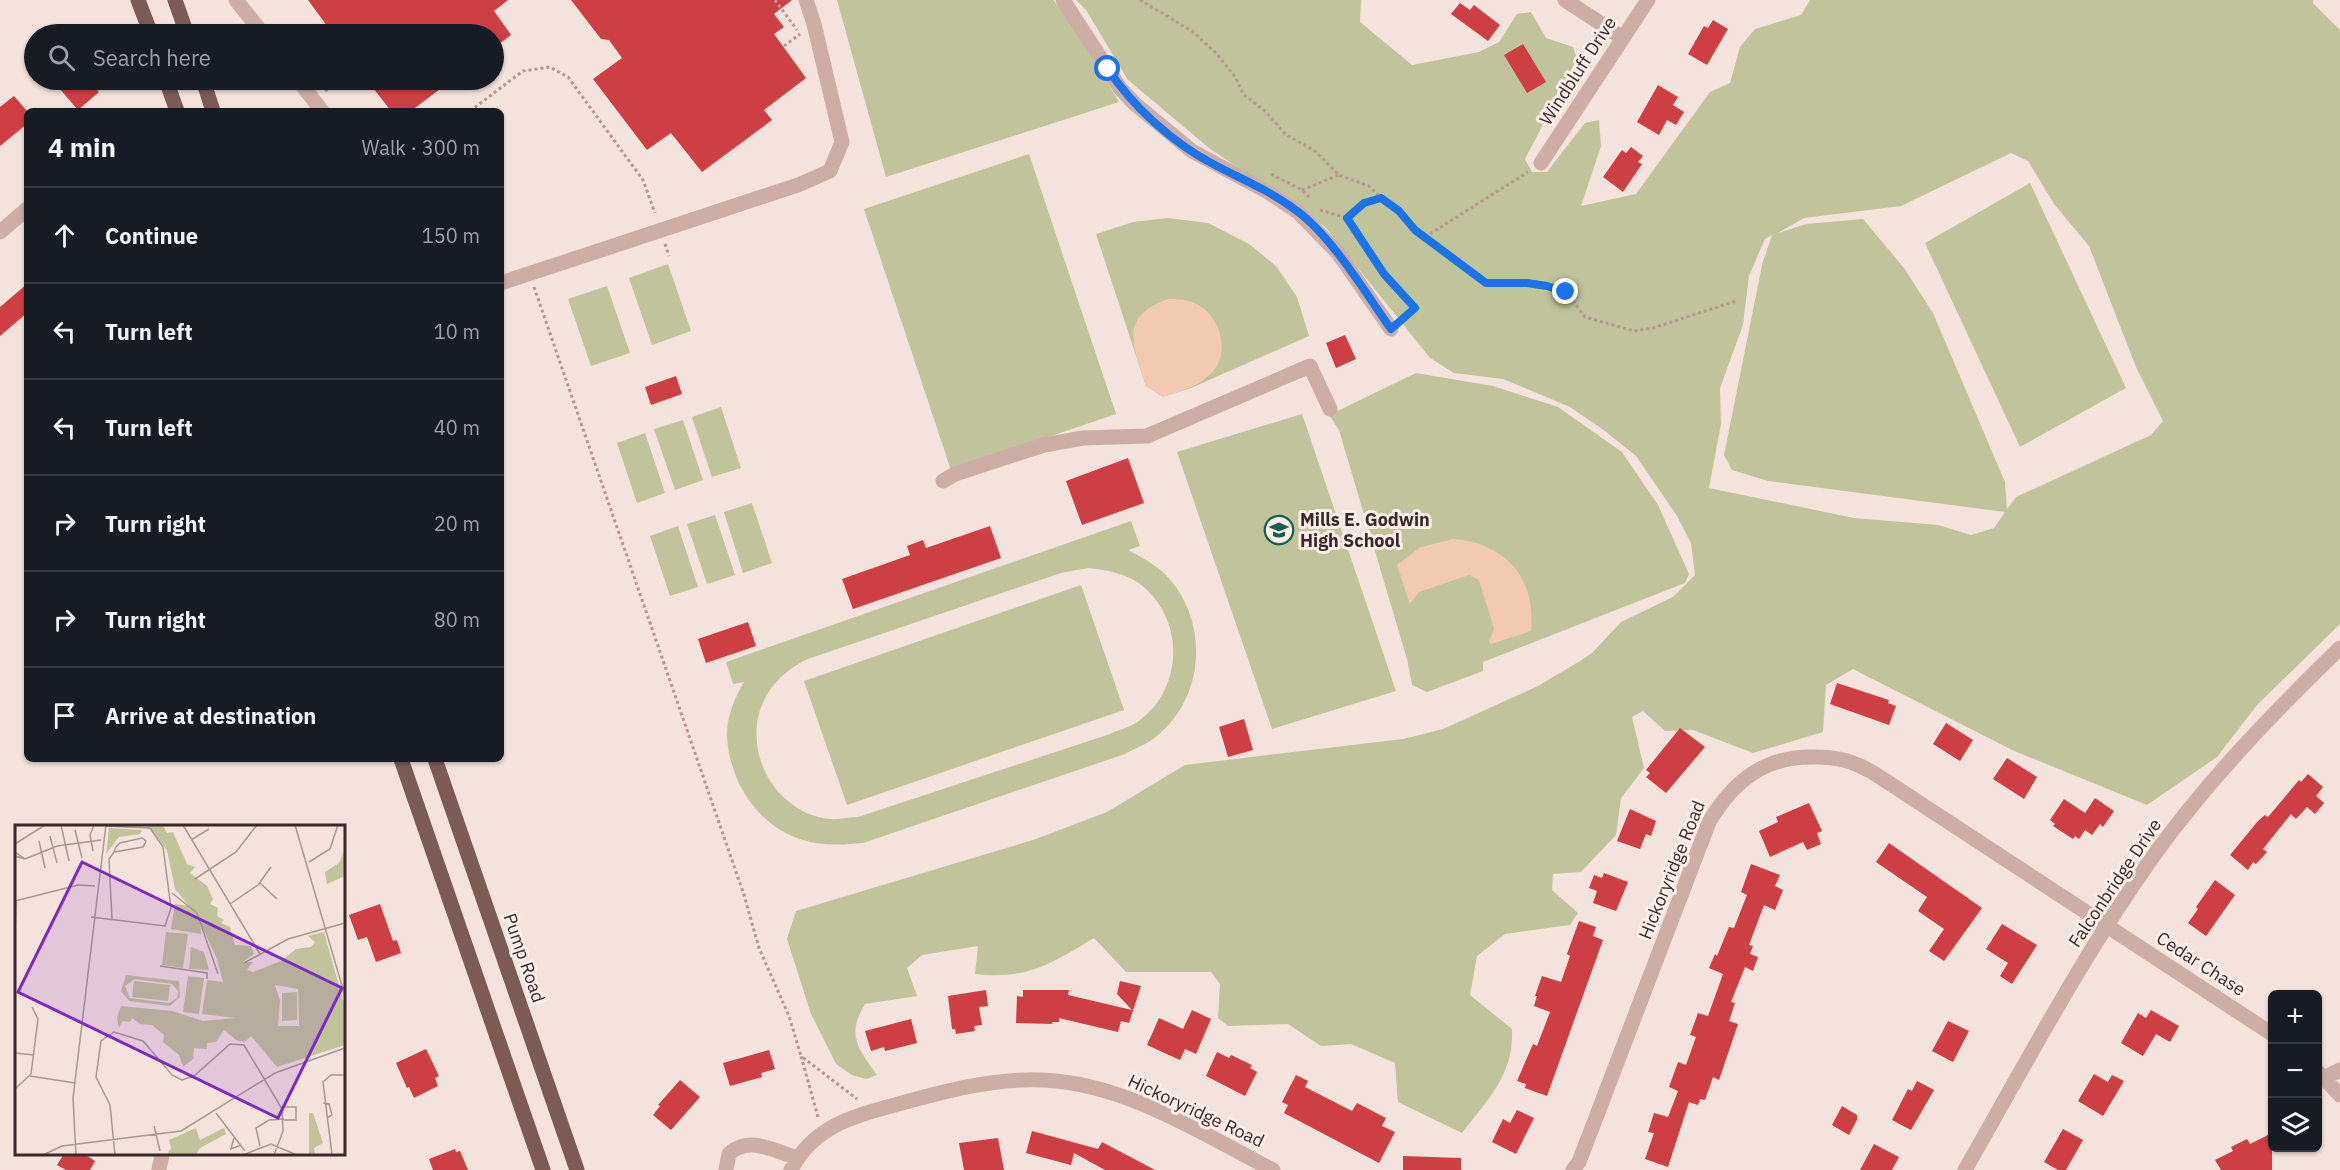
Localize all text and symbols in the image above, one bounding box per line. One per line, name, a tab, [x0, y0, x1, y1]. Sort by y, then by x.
street label: Windbluff Drive	[1534, 12, 1621, 129]
search box	[24, 24, 504, 90]
icon: search	[45, 41, 78, 74]
text: Search here	[93, 43, 211, 72]
route start	[1094, 55, 1120, 81]
text: 4 min	[48, 130, 116, 164]
text: Walk · 300 m	[362, 134, 480, 161]
icon: ahead	[48, 219, 81, 252]
text: Continue	[105, 221, 198, 250]
text: 150 m	[422, 222, 480, 249]
route end	[1552, 278, 1578, 304]
icon: left	[48, 315, 81, 348]
text: Turn left	[105, 317, 193, 346]
text: 10 m	[434, 318, 480, 345]
icon: left	[48, 411, 81, 444]
text: Turn left	[105, 413, 193, 442]
text: 40 m	[434, 414, 480, 441]
icon: right	[48, 507, 81, 540]
place label: Mills E. Godwin High School	[1300, 508, 1430, 552]
text: Turn right	[105, 509, 206, 538]
text: 20 m	[434, 510, 480, 537]
school or university icon: Mills E. Godwin High School	[1263, 514, 1295, 546]
icon: right	[48, 603, 81, 636]
text: Turn right	[105, 605, 206, 634]
text: 80 m	[434, 606, 480, 633]
icon: arrive	[48, 699, 81, 732]
text: Arrive at destination	[105, 701, 316, 730]
street label: Hickoryridge Road	[1633, 797, 1710, 943]
street label: Falconbridge Drive	[2063, 814, 2166, 951]
inset map	[15, 825, 345, 1155]
street label: Pump Road	[498, 910, 550, 1006]
street label: Cedar Chase	[2152, 926, 2250, 1001]
map controls	[2268, 990, 2322, 1152]
button: +	[2268, 990, 2322, 1044]
button: −	[2268, 1044, 2322, 1098]
street label: Hickoryridge Road	[1124, 1069, 1268, 1152]
button: layers	[2268, 1098, 2322, 1152]

